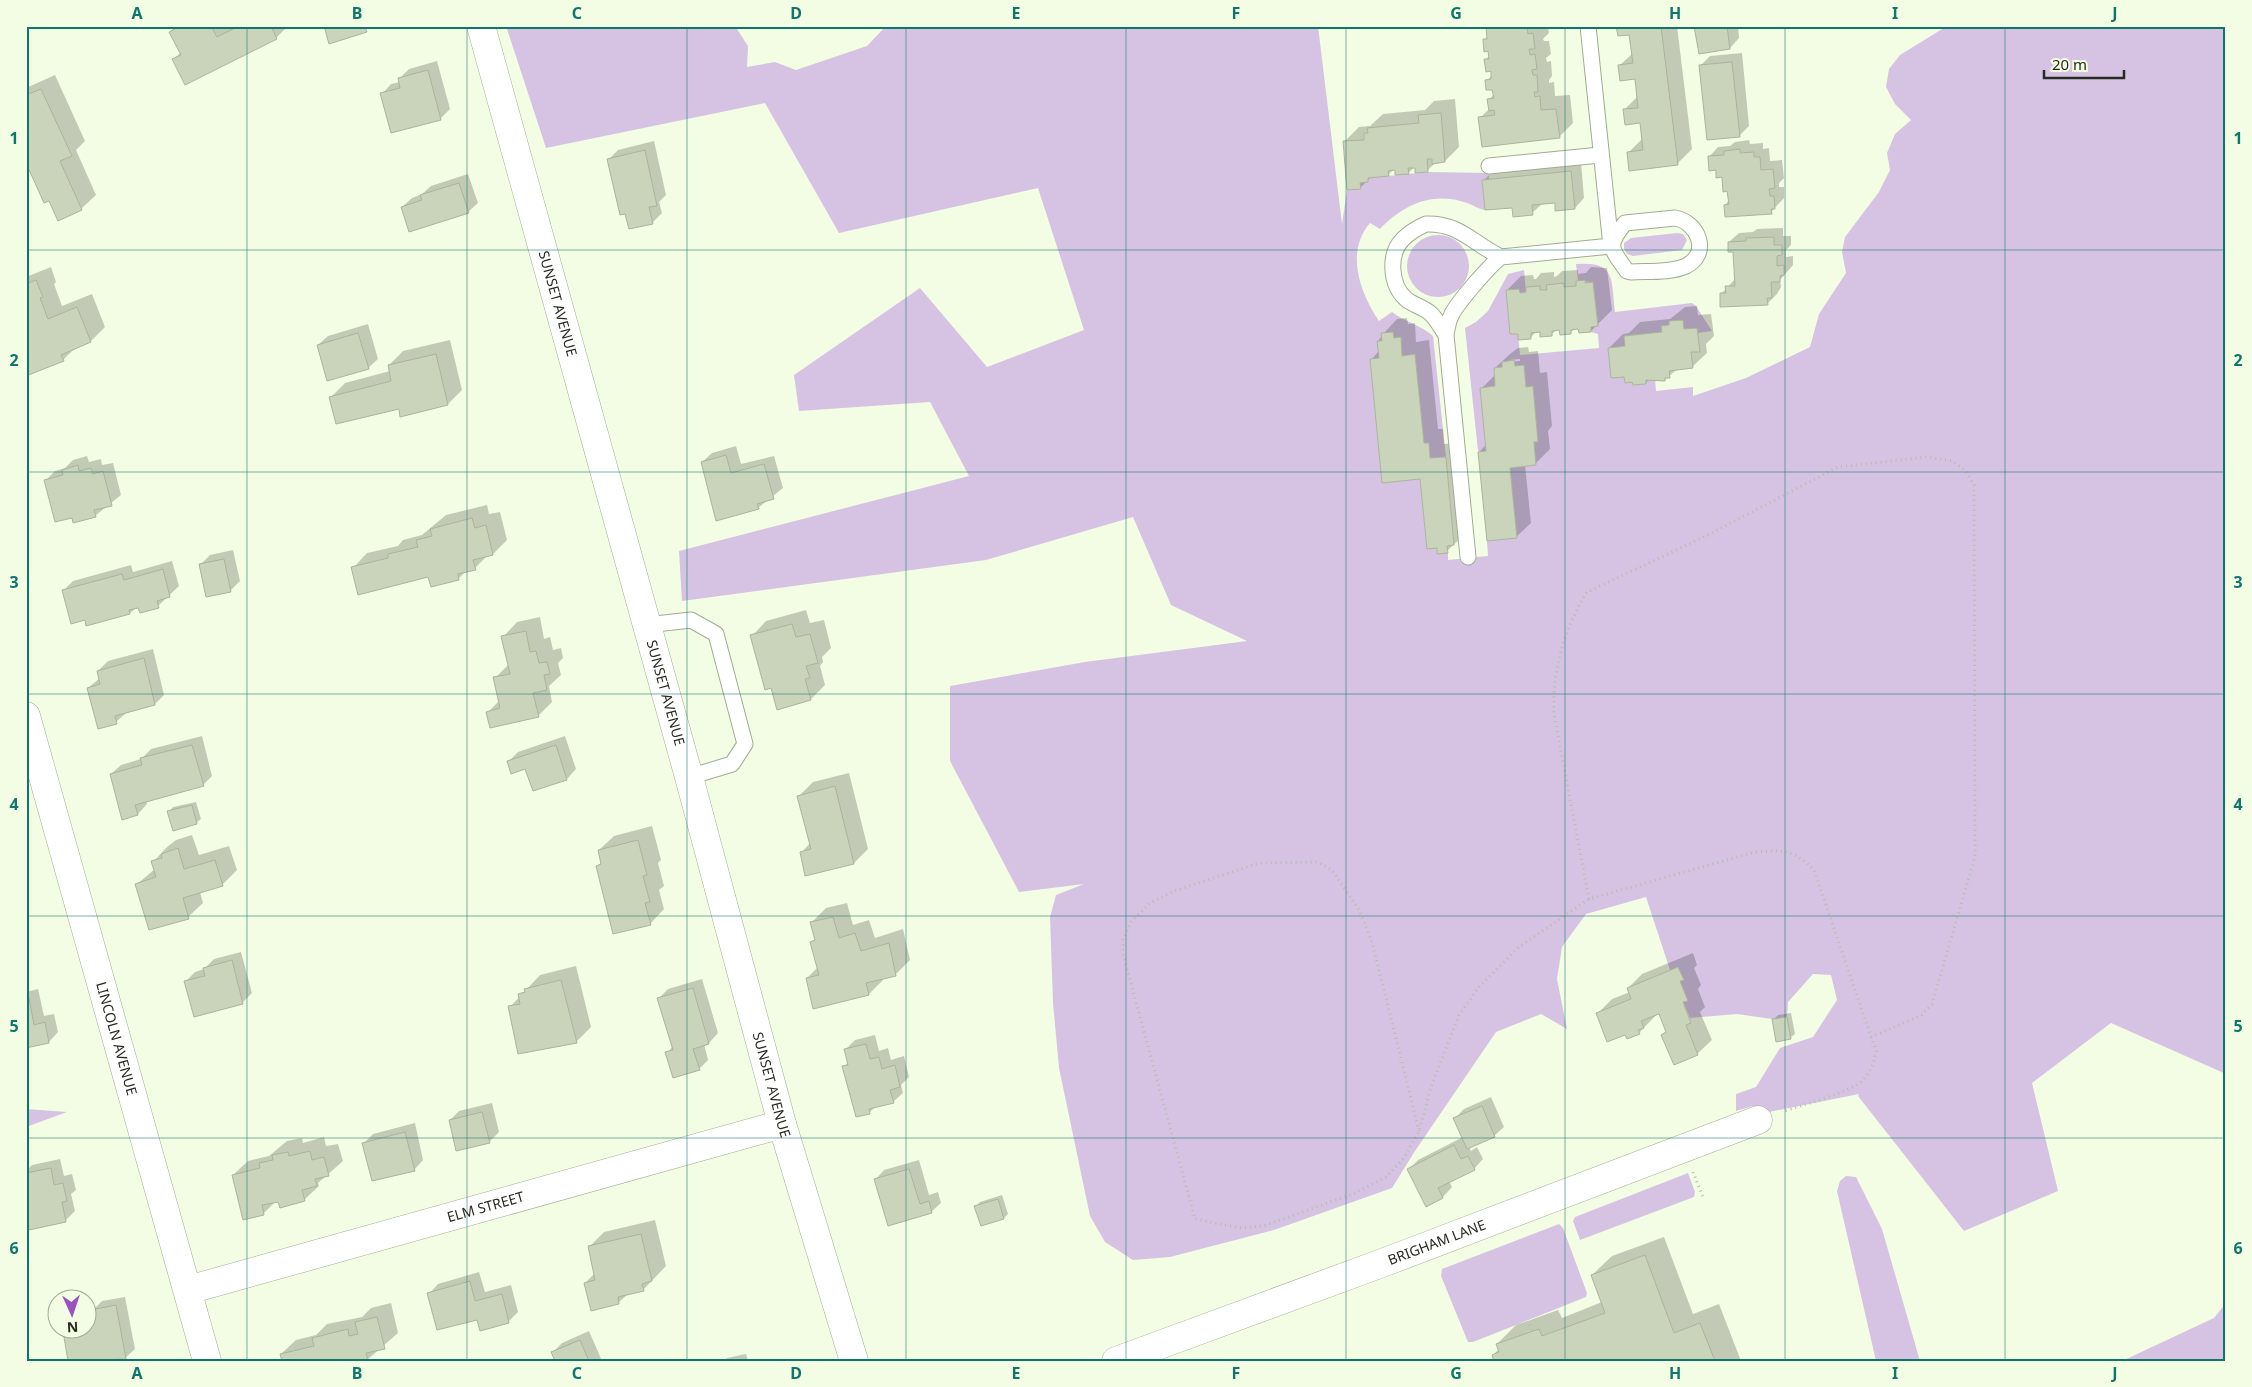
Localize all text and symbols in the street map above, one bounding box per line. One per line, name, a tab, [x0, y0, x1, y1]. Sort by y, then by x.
text: A	[131, 2, 143, 24]
text: B	[352, 2, 362, 24]
text: C	[572, 2, 582, 24]
text: D	[790, 2, 802, 24]
text: E	[1012, 2, 1021, 24]
text: F	[1232, 2, 1240, 24]
text: G	[1450, 2, 1462, 24]
text: H	[1669, 2, 1681, 24]
text: I	[1892, 2, 1898, 24]
text: J	[2110, 2, 2118, 24]
scale bar	[2044, 48, 2124, 80]
text: 20 m	[2052, 54, 2087, 74]
text: 1	[9, 127, 19, 149]
text: 1	[2233, 127, 2243, 149]
street label: SUNSET AVENUE	[535, 248, 582, 358]
text: 2	[9, 349, 19, 371]
text: 2	[2233, 349, 2243, 371]
text: 3	[9, 571, 19, 593]
text: 3	[2233, 571, 2243, 593]
street label: SUNSET AVENUE	[643, 638, 690, 748]
text: 4	[9, 793, 19, 815]
text: 4	[2233, 793, 2243, 815]
street label: LINCOLN AVENUE	[92, 979, 142, 1097]
text: 5	[9, 1015, 19, 1037]
text: 5	[2233, 1015, 2243, 1037]
street label: SUNSET AVENUE	[749, 1030, 796, 1140]
street label: ELM STREET	[445, 1187, 526, 1226]
street label: BRIGHAM LANE	[1385, 1215, 1488, 1269]
text: 6	[9, 1237, 19, 1259]
text: 6	[2233, 1237, 2243, 1259]
north arrow	[48, 1290, 98, 1340]
text: N	[67, 1318, 79, 1337]
text: A	[131, 1362, 143, 1384]
text: B	[352, 1362, 362, 1384]
text: C	[572, 1362, 582, 1384]
text: D	[790, 1362, 802, 1384]
text: E	[1012, 1362, 1021, 1384]
text: F	[1232, 1362, 1240, 1384]
text: G	[1450, 1362, 1462, 1384]
text: H	[1669, 1362, 1681, 1384]
text: I	[1892, 1362, 1898, 1384]
text: J	[2110, 1362, 2118, 1384]

